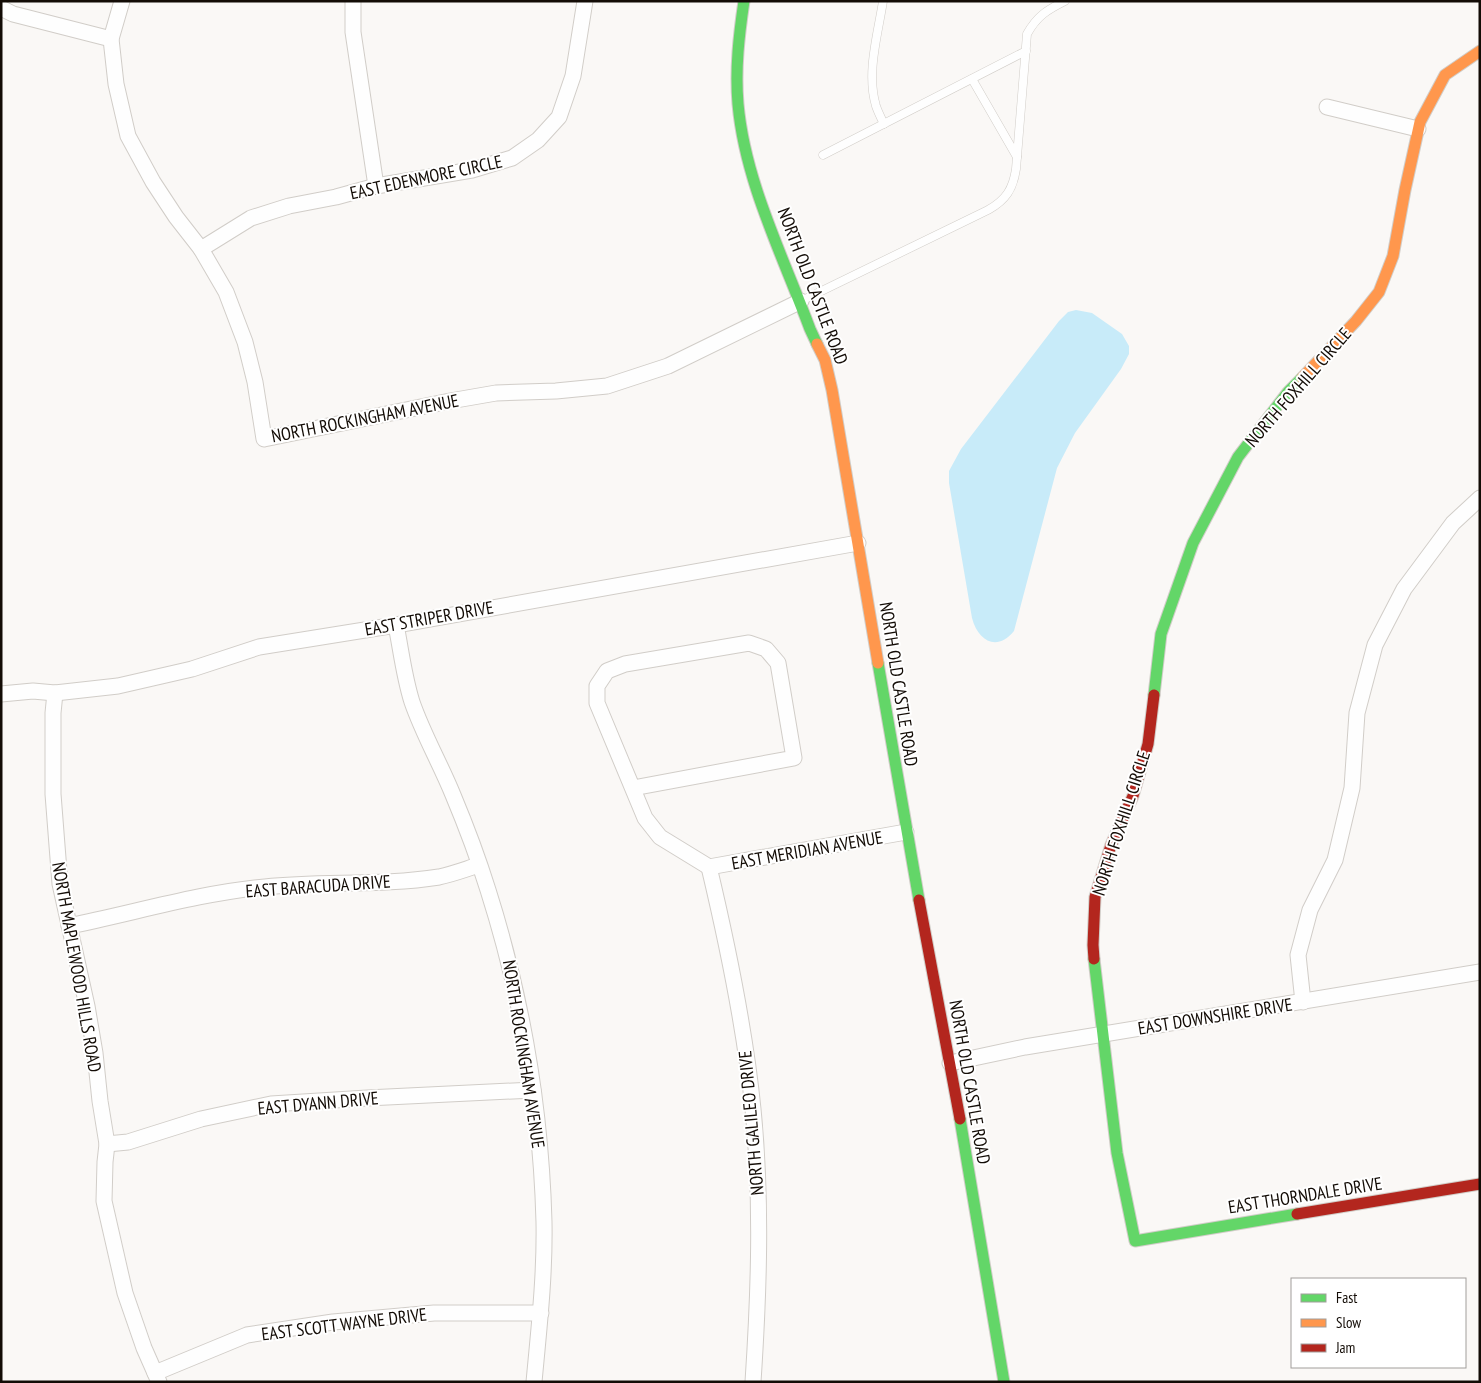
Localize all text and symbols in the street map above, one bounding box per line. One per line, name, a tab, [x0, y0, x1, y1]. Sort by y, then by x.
street label: EAST EDENMORE CIRCLE	[348, 150, 504, 204]
street label: NORTH OLD CASTLE ROAD	[772, 204, 854, 368]
street label: NORTH FOXHILL CIRCLE	[1240, 323, 1356, 451]
street label: NORTH ROCKINGHAM AVENUE	[269, 389, 461, 447]
street label: EAST STRIPER DRIVE	[363, 595, 495, 641]
street label: NORTH OLD CASTLE ROAD	[875, 600, 923, 768]
street label: NORTH FOXHILL CIRCLE	[1087, 748, 1155, 898]
street label: EAST MERIDIAN AVENUE	[730, 825, 884, 875]
street label: NORTH MAPLEWOOD HILLS ROAD	[47, 860, 107, 1074]
street label: EAST BARACUDA DRIVE	[245, 869, 391, 903]
street label: NORTH ROCKINGHAM AVENUE	[498, 958, 550, 1150]
street label: EAST DOWNSHIRE DRIVE	[1136, 992, 1294, 1040]
street label: NORTH OLD CASTLE ROAD	[944, 998, 996, 1166]
street label: NORTH GALILEO DRIVE	[733, 1050, 769, 1196]
street label: EAST DYANN DRIVE	[257, 1086, 379, 1120]
street label: EAST THORNDALE DRIVE	[1226, 1171, 1384, 1219]
legend	[1291, 1278, 1466, 1368]
text: Fast	[1336, 1288, 1357, 1307]
street label: EAST SCOTT WAYNE DRIVE	[260, 1302, 428, 1346]
text: Slow	[1336, 1313, 1361, 1332]
text: Jam	[1335, 1338, 1355, 1357]

